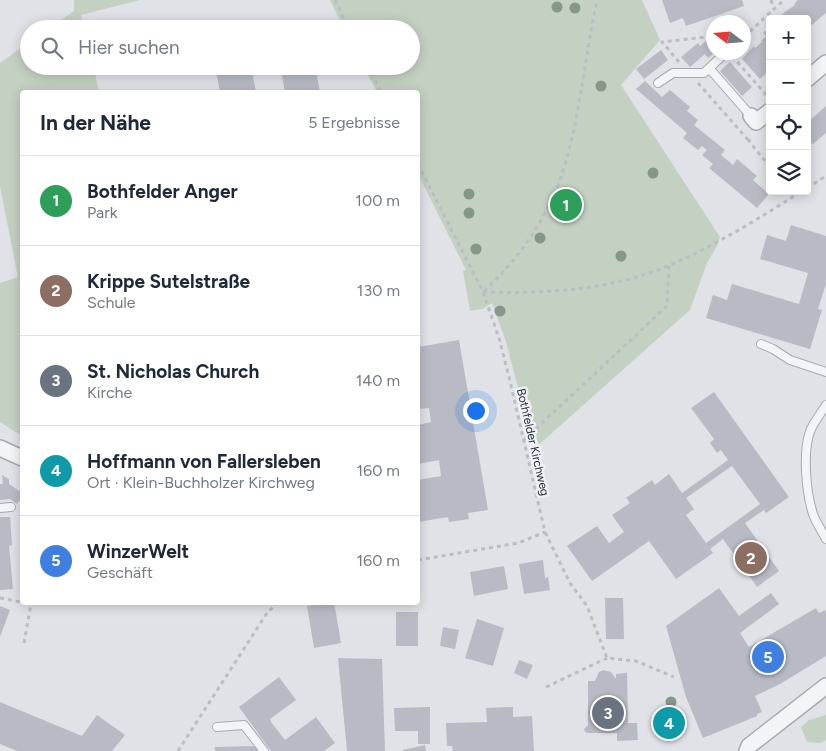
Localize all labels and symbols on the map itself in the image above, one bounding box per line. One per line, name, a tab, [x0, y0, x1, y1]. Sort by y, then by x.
north arrow	[706, 15, 751, 60]
pin: 1	[550, 186, 582, 224]
street label: Bothfelder Kirchweg	[514, 387, 552, 497]
your location	[463, 398, 489, 424]
pin: 2	[735, 539, 767, 577]
pin: 5	[752, 638, 784, 676]
pin: 3	[592, 694, 624, 732]
pin: 4	[653, 704, 685, 742]

